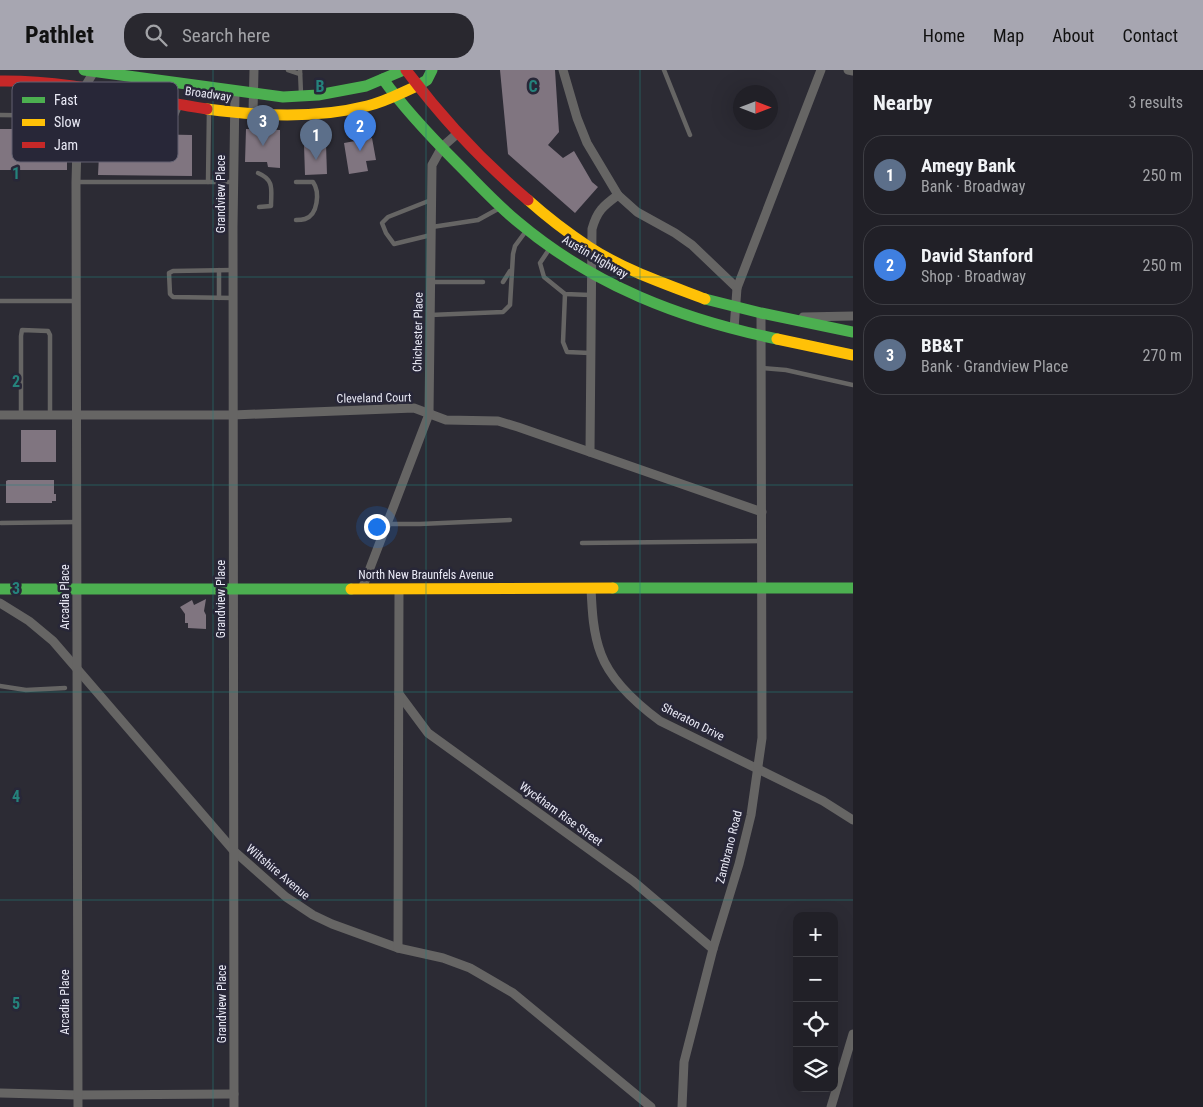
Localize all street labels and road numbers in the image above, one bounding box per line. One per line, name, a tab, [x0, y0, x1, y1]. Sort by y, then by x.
street label: Broadway	[184, 84, 232, 104]
street label: Grandview Place	[214, 154, 228, 233]
street label: Austin Highway	[560, 233, 630, 281]
street label: Chichester Place	[410, 292, 426, 372]
street label: Cleveland Court	[336, 390, 412, 406]
street label: Grandview Place	[214, 559, 228, 638]
street label: Arcadia Place	[58, 564, 72, 630]
street label: North New Braunfels Avenue	[358, 568, 494, 582]
street label: Sheraton Drive	[659, 700, 727, 744]
street label: Wyckham Rise Street	[517, 779, 606, 849]
street label: Zambrano Road	[713, 809, 745, 885]
street label: Wiltshire Avenue	[243, 841, 313, 903]
street label: Grandview Place	[215, 964, 229, 1043]
street label: Arcadia Place	[58, 969, 72, 1035]

